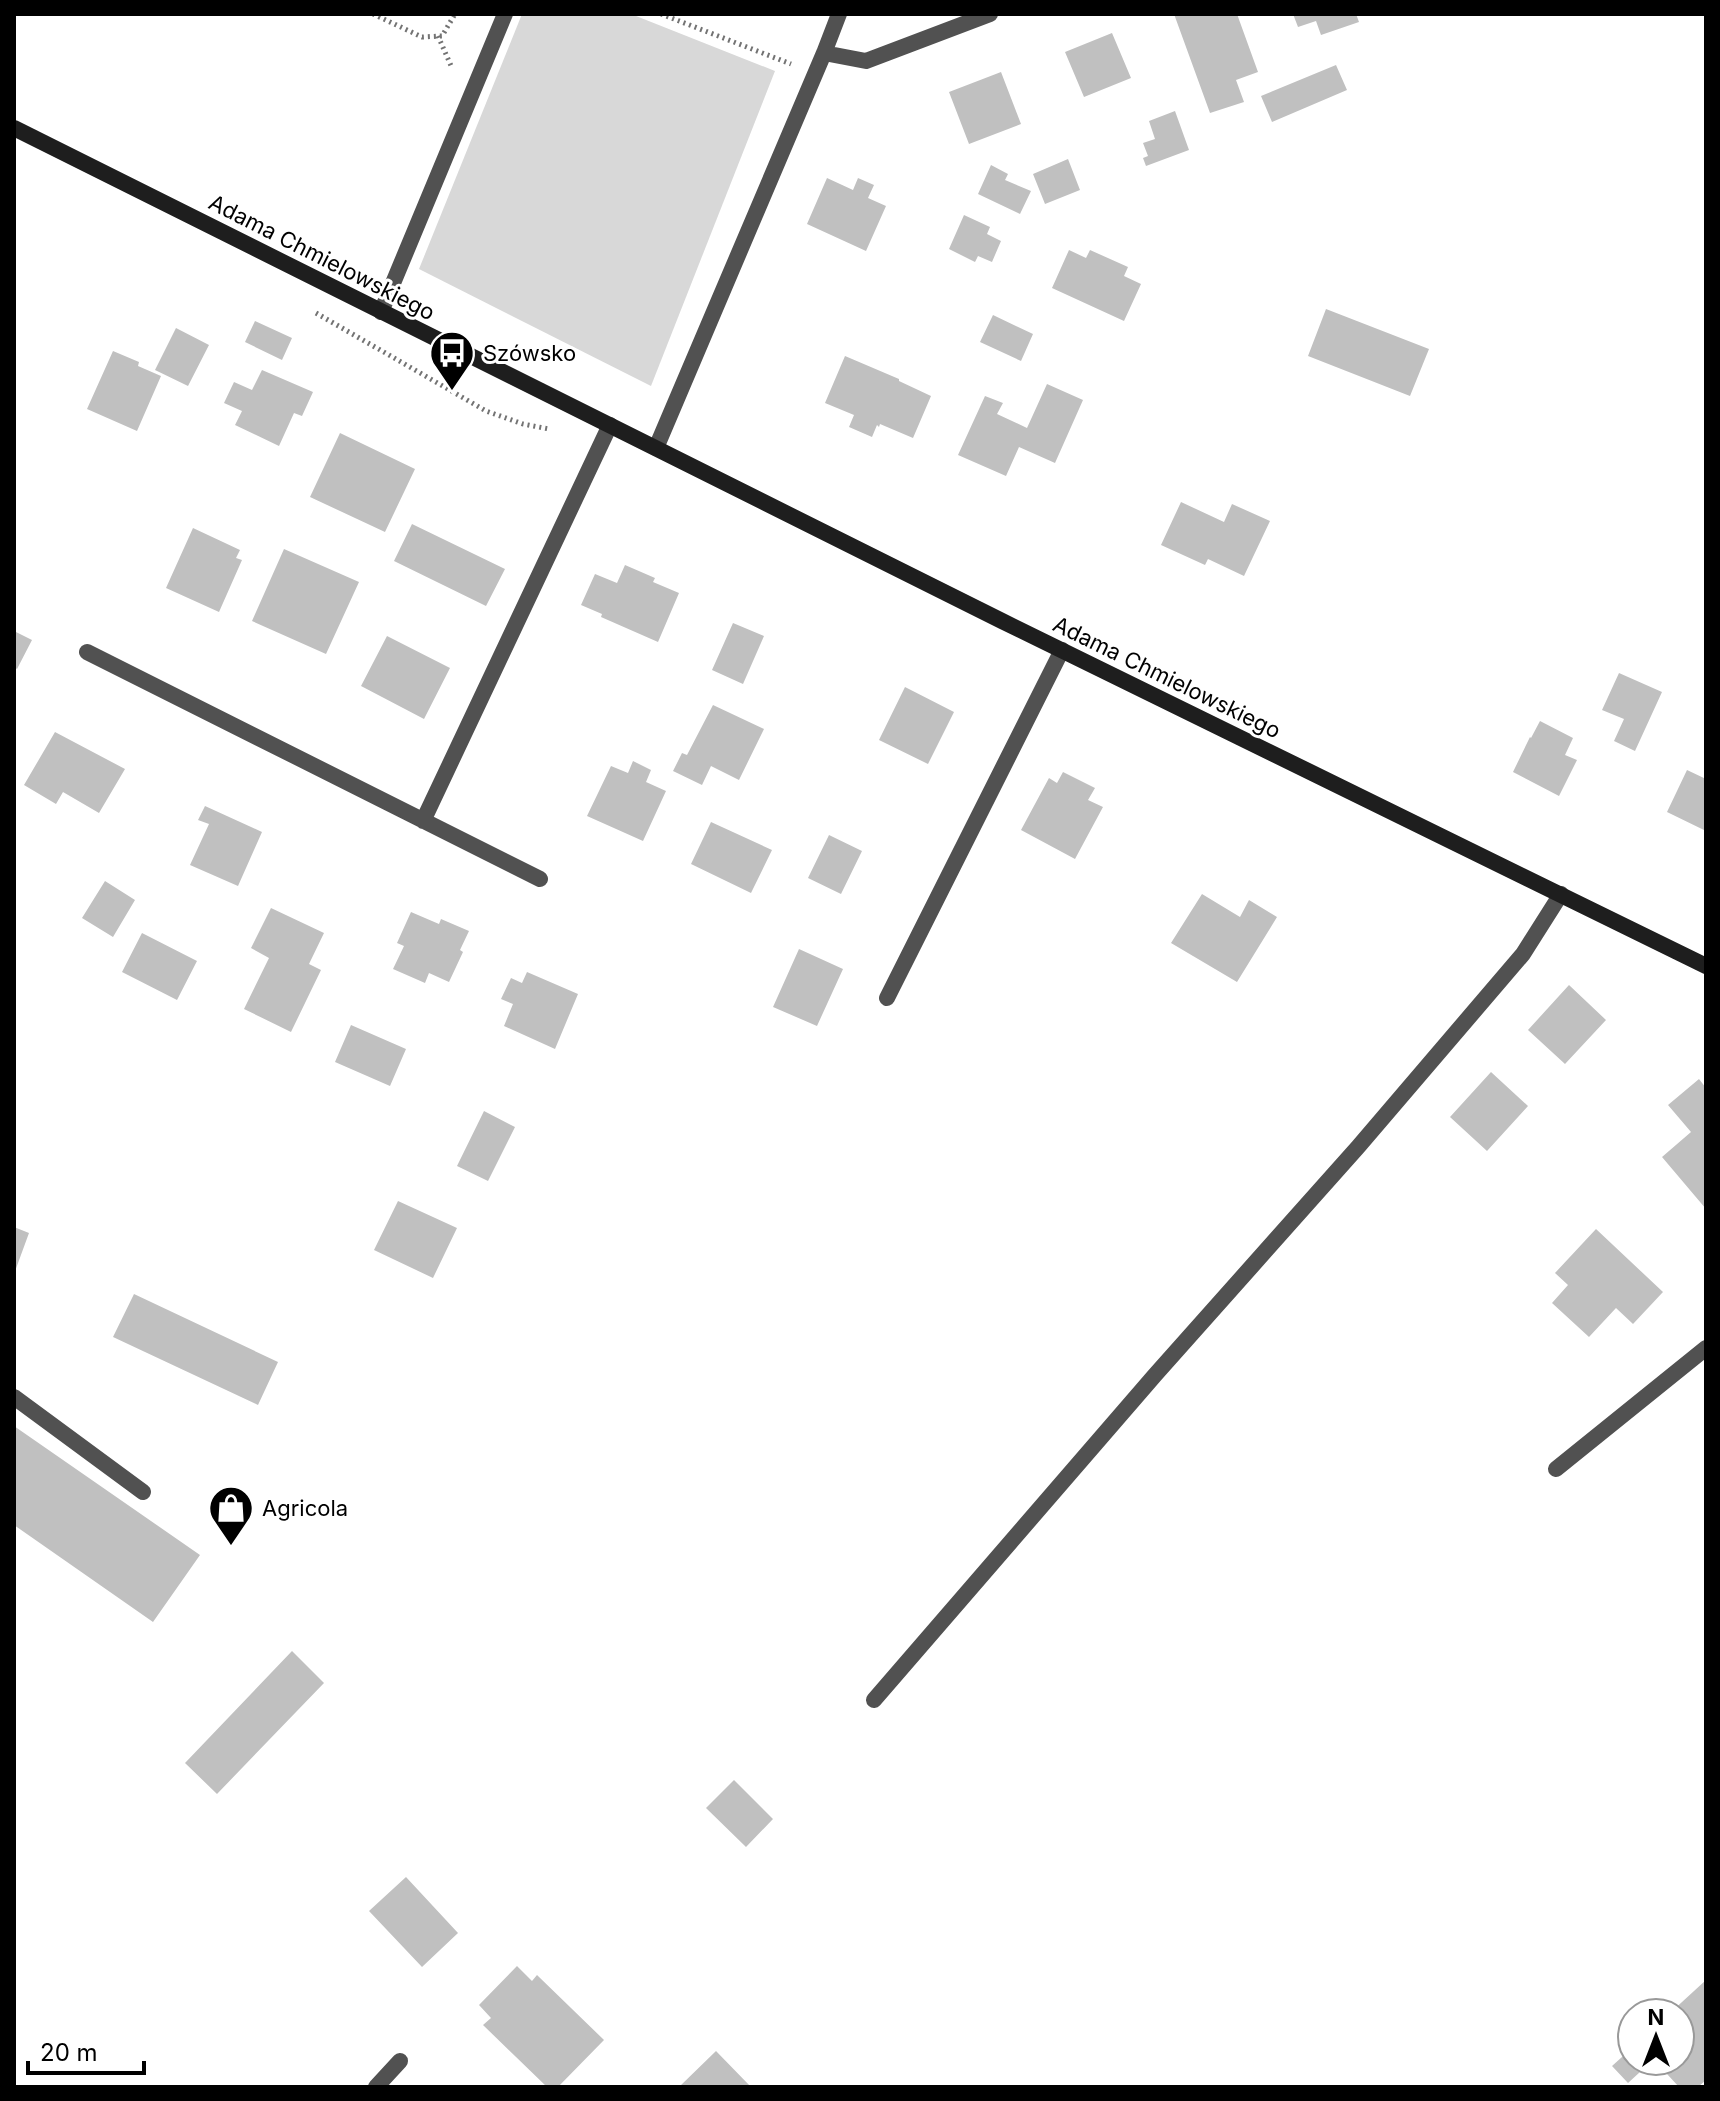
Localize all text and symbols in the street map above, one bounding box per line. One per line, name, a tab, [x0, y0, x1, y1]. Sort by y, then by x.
street label: Adama Chmielowskiego	[205, 189, 439, 325]
bus stop icon: Szówsko	[428, 329, 476, 392]
place label: Szówsko	[483, 340, 576, 366]
street label: Adama Chmielowskiego	[1049, 611, 1285, 743]
shop icon: Agricola	[207, 1484, 255, 1547]
place label: Agricola	[262, 1495, 348, 1521]
north arrow	[1616, 1997, 1696, 2077]
text: N	[1648, 2004, 1664, 2030]
scale bar	[28, 2025, 144, 2075]
text: 20 m	[40, 2038, 98, 2067]

